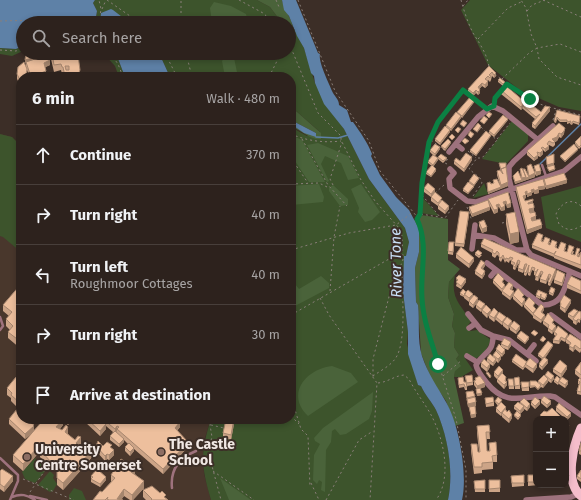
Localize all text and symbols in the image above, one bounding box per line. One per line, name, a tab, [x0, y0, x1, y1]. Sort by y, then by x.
search box	[16, 16, 296, 60]
icon: search	[30, 27, 52, 49]
text: Search here	[62, 29, 142, 47]
text: 6 min	[32, 88, 75, 109]
route end	[521, 90, 539, 108]
text: Walk · 480 m	[206, 91, 280, 106]
icon: ahead	[32, 144, 54, 166]
text: Continue	[70, 146, 131, 164]
text: 370 m	[246, 147, 280, 162]
icon: right	[32, 204, 54, 226]
text: Turn right	[70, 206, 137, 224]
text: 40 m	[251, 207, 280, 222]
water label: River Tone	[386, 228, 406, 298]
text: Turn left	[70, 258, 128, 276]
icon: left	[32, 264, 54, 286]
text: 40 m	[251, 267, 280, 282]
text: Roughmoor Cottages	[70, 276, 193, 291]
icon: right	[32, 324, 54, 346]
text: Turn right	[70, 326, 137, 344]
text: 30 m	[252, 327, 280, 342]
route start	[429, 355, 447, 373]
icon: arrive	[32, 384, 54, 406]
text: Arrive at destination	[70, 386, 211, 404]
map controls	[533, 416, 569, 488]
button: +	[533, 416, 569, 452]
place label: The Castle School	[169, 436, 235, 469]
place label: University Centre Somerset	[35, 441, 142, 474]
marker: The Castle School	[156, 447, 166, 457]
marker: University Centre Somerset	[22, 452, 32, 462]
button: −	[533, 452, 569, 488]

